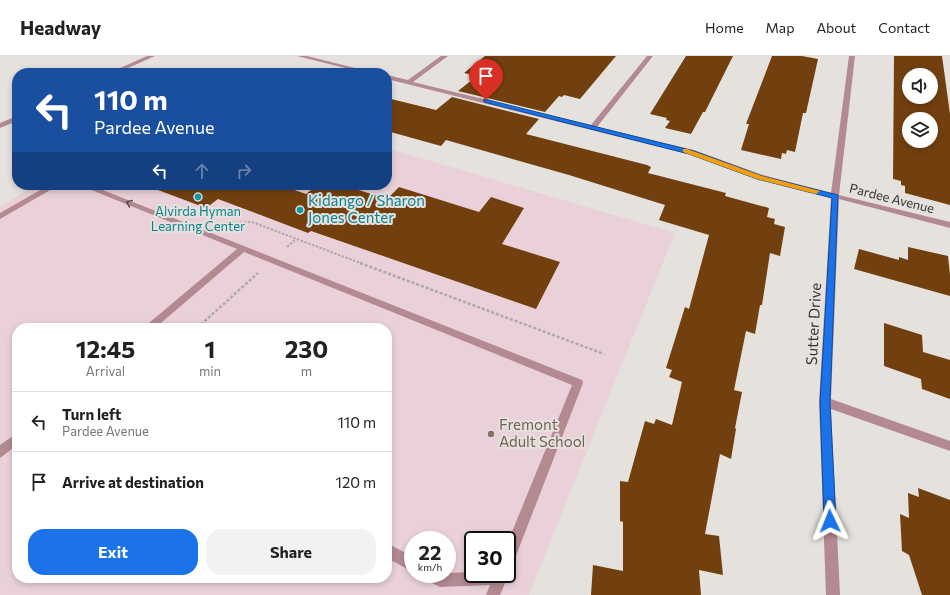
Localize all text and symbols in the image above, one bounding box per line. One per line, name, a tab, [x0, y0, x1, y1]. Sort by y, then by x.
text: Headway	[20, 16, 101, 39]
text: Home	[705, 19, 744, 36]
text: Map	[766, 19, 794, 36]
text: About	[816, 19, 856, 36]
text: Contact	[878, 19, 930, 36]
pin	[469, 59, 503, 100]
icon: arrive	[475, 65, 497, 87]
map controls	[902, 68, 938, 148]
button: sound	[902, 68, 938, 104]
text: 110 m	[94, 82, 168, 116]
icon: left	[28, 84, 80, 136]
button: layers	[902, 112, 938, 148]
text: Pardee Avenue	[94, 116, 214, 138]
icon: left	[149, 160, 171, 182]
icon: ahead	[191, 160, 213, 182]
icon: right	[233, 160, 255, 182]
street label: Pardee Avenue	[848, 180, 936, 216]
place label: Kidango / Sharon Jones Center	[308, 191, 425, 226]
marker: Alvirda Hyman Learning Center	[193, 192, 203, 202]
one-way arrow	[125, 200, 133, 208]
place label: Alvirda Hyman Learning Center	[151, 203, 245, 234]
marker: Kidango / Sharon Jones Center	[295, 205, 305, 215]
street label: Sutter Drive	[802, 282, 824, 366]
text: 12:45	[76, 334, 135, 363]
text: 1	[205, 334, 215, 363]
text: 230	[285, 334, 328, 363]
text: Arrival	[86, 363, 125, 379]
text: min	[199, 363, 221, 379]
text: m	[301, 363, 312, 379]
text: Turn left	[62, 405, 121, 423]
icon: left	[28, 411, 50, 433]
text: 110 m	[337, 413, 376, 431]
place label: Fremont Adult School	[499, 415, 585, 450]
text: Pardee Avenue	[62, 423, 149, 439]
marker: Fremont Adult School	[486, 429, 496, 439]
icon: arrive	[28, 471, 50, 493]
text: Arrive at destination	[62, 473, 204, 491]
text: 120 m	[336, 473, 376, 491]
position arrow	[809, 500, 851, 542]
button: Exit	[28, 529, 198, 575]
button: Share	[206, 529, 376, 575]
speed limit sign: 30	[464, 531, 516, 583]
text: 22	[419, 540, 441, 564]
text: km/h	[418, 561, 442, 573]

